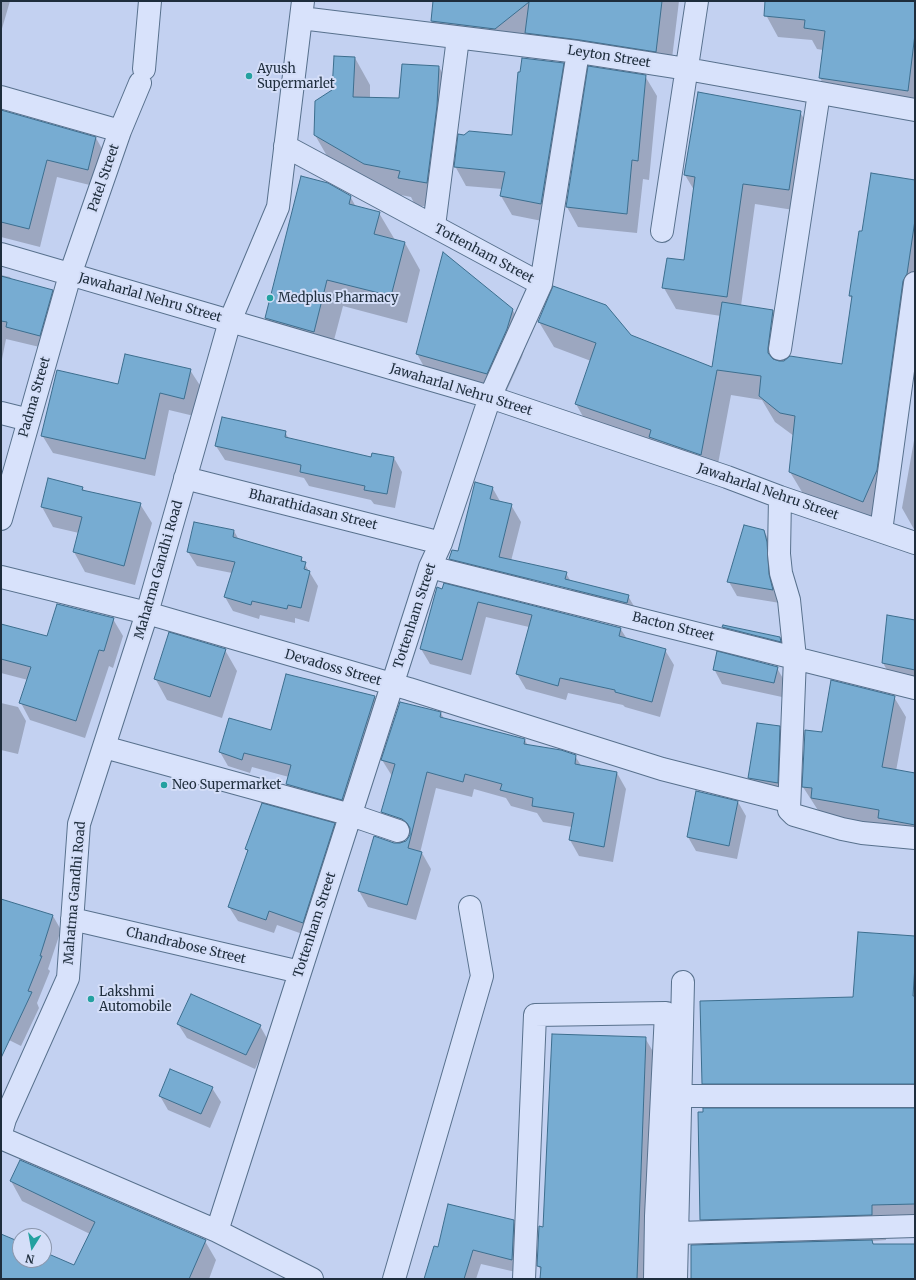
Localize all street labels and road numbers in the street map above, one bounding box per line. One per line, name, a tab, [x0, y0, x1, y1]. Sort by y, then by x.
street label: Leyton Street	[566, 43, 652, 71]
street label: Patel Street	[85, 142, 123, 214]
street label: Tottenham Street	[432, 221, 536, 287]
street label: Jawaharlal Nehru Street	[77, 270, 223, 326]
street label: Padma Street	[16, 355, 54, 439]
street label: Jawaharlal Nehru Street	[388, 361, 534, 419]
street label: Jawaharlal Nehru Street	[695, 461, 841, 523]
street label: Bharathidasan Street	[247, 486, 379, 534]
street label: Mahatma Gandhi Road	[132, 499, 186, 641]
street label: Tottenham Street	[391, 561, 439, 671]
street label: Bacton Street	[630, 609, 716, 645]
street label: Devadoss Street	[283, 647, 383, 689]
street label: Mahatma Gandhi Road	[61, 821, 89, 965]
street label: Tottenham Street	[291, 870, 339, 980]
street label: Chandrabose Street	[125, 925, 247, 967]

